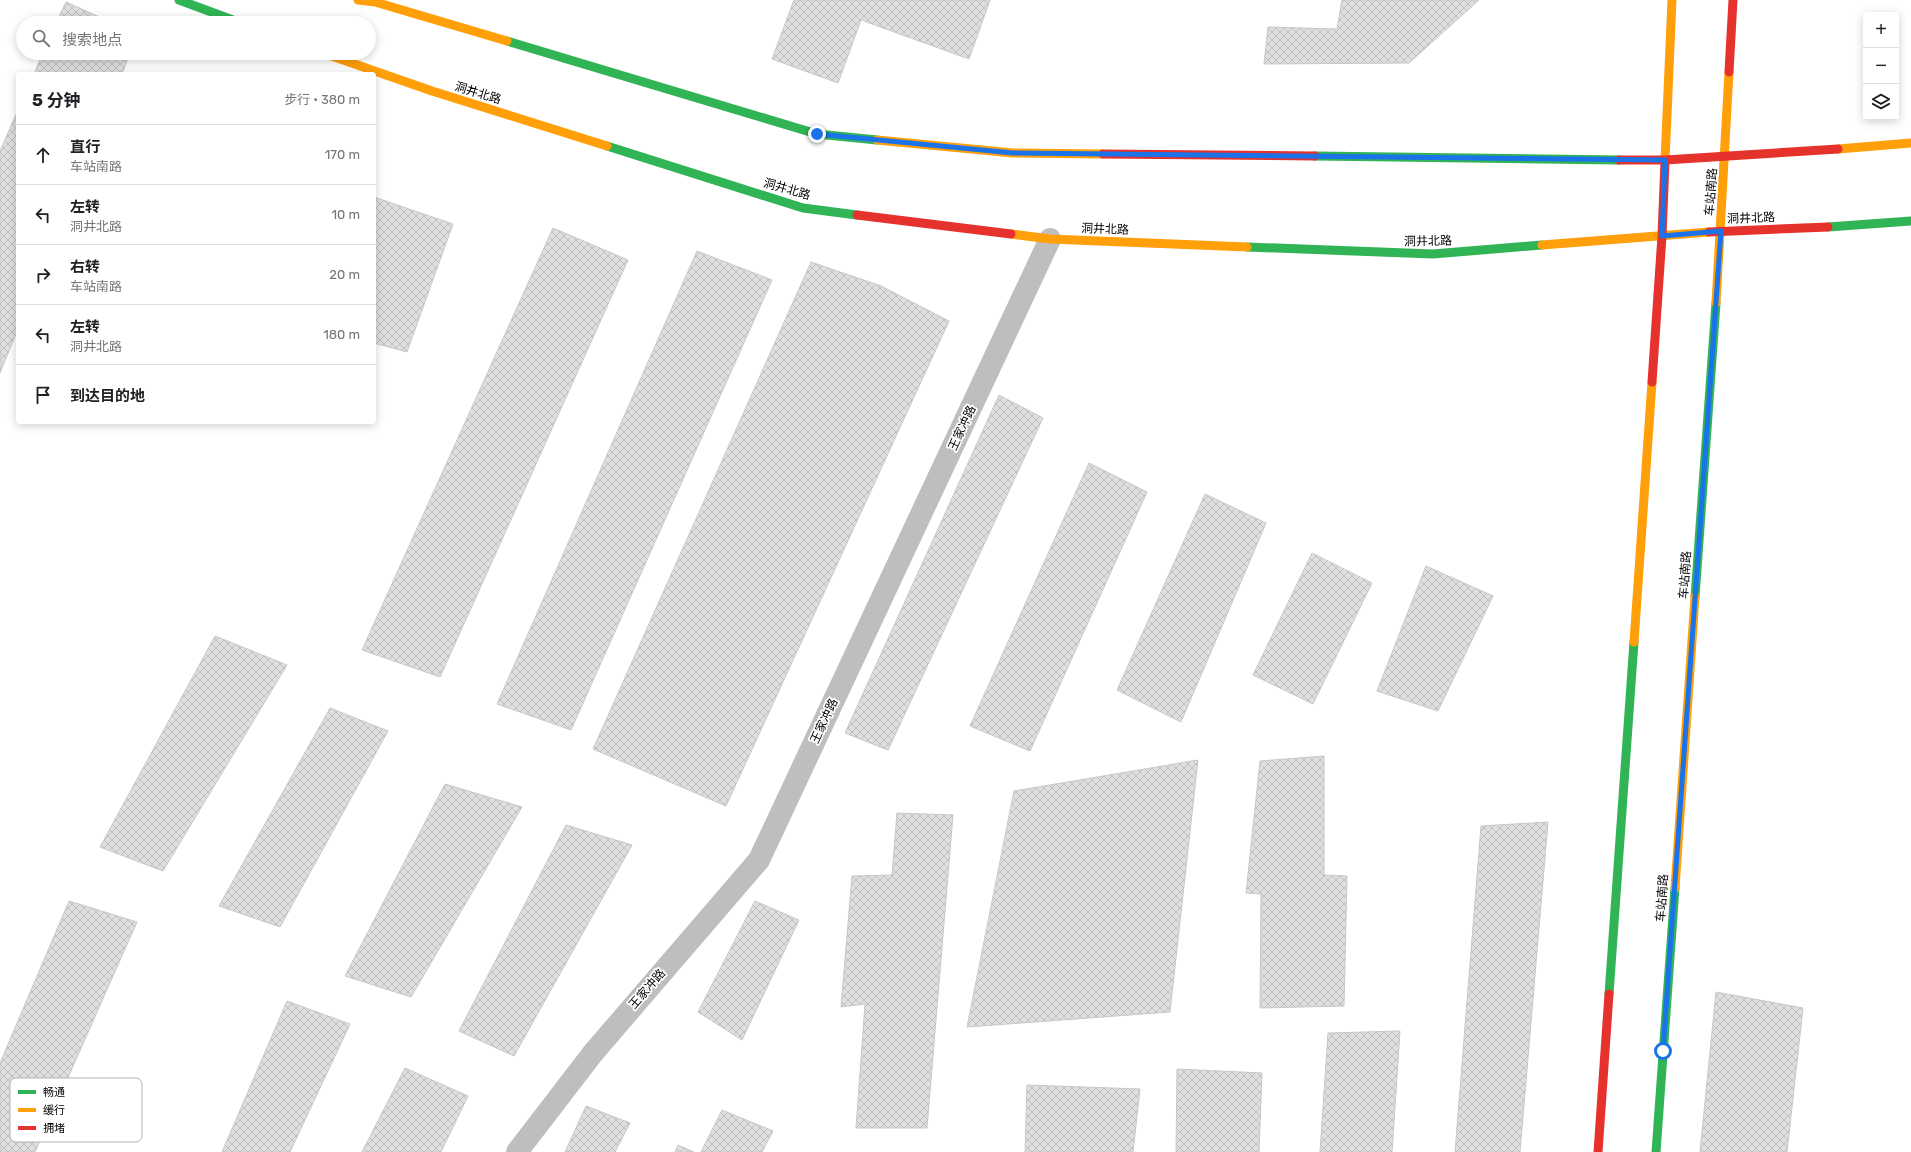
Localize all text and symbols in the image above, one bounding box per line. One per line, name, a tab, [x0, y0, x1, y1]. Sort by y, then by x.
map controls	[1863, 12, 1899, 120]
button: +	[1863, 12, 1899, 48]
search box	[16, 16, 376, 60]
icon: search	[30, 27, 52, 49]
text: 搜索地点	[62, 31, 122, 49]
button: −	[1863, 48, 1899, 84]
street label: 洞井北路	[453, 79, 503, 107]
button: layers	[1863, 84, 1899, 120]
text: 5 分钟	[32, 90, 81, 110]
text: 步行 · 380 m	[284, 92, 360, 107]
route end	[808, 125, 826, 143]
text: 直行	[70, 138, 100, 156]
icon: ahead	[32, 144, 54, 166]
text: 170 m	[325, 147, 360, 162]
text: 车站南路	[70, 159, 122, 174]
street label: 车站南路	[1702, 168, 1720, 216]
street label: 洞井北路	[762, 176, 812, 202]
text: 左转	[70, 198, 100, 216]
icon: left	[32, 204, 54, 226]
text: 10 m	[331, 207, 360, 222]
street label: 洞井北路	[1727, 210, 1775, 226]
text: 洞井北路	[70, 219, 122, 234]
street label: 洞井北路	[1081, 221, 1129, 237]
street label: 洞井北路	[1404, 234, 1452, 248]
text: 右转	[70, 258, 100, 276]
icon: right	[32, 264, 54, 286]
text: 20 m	[329, 267, 360, 282]
text: 车站南路	[70, 279, 122, 294]
text: 左转	[70, 318, 100, 336]
icon: left	[32, 324, 54, 346]
text: 180 m	[323, 327, 360, 342]
text: 洞井北路	[70, 339, 122, 354]
icon: arrive	[32, 384, 54, 406]
text: 到达目的地	[70, 387, 145, 405]
street label: 王家冲路	[946, 403, 978, 453]
street label: 车站南路	[1676, 551, 1694, 599]
street label: 王家冲路	[808, 696, 840, 746]
street label: 车站南路	[1653, 874, 1671, 922]
street label: 王家冲路	[626, 966, 668, 1012]
route start	[1654, 1042, 1672, 1060]
legend	[10, 1078, 142, 1142]
text: 畅通	[43, 1086, 65, 1099]
text: 缓行	[43, 1104, 65, 1117]
text: 拥堵	[43, 1122, 65, 1135]

